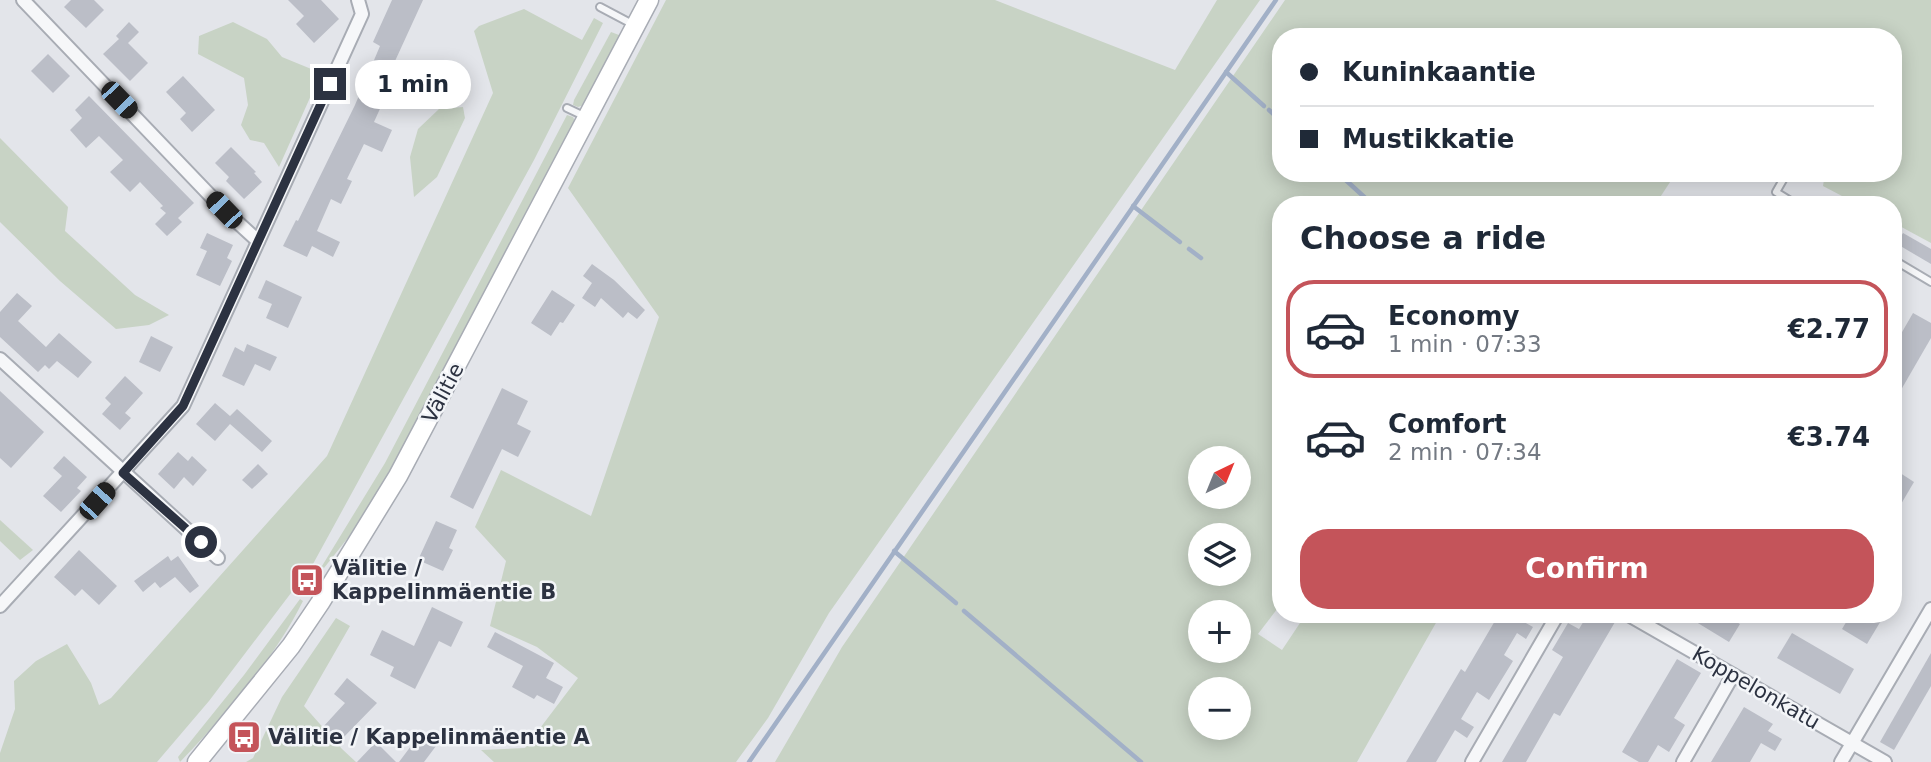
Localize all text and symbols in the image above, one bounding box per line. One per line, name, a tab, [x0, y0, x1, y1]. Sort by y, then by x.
text: Kuninkaantie	[1342, 57, 1536, 87]
callout: 1 min	[354, 60, 470, 108]
route end	[314, 68, 346, 100]
text: 1 min	[377, 71, 449, 97]
car	[97, 78, 142, 122]
text: Mustikkatie	[1342, 124, 1514, 154]
car	[202, 188, 247, 232]
text: Choose a ride	[1300, 219, 1546, 257]
icon: car	[1304, 298, 1367, 361]
text: Economy	[1388, 301, 1519, 331]
text: €2.77	[1788, 314, 1870, 344]
text: 1 min · 07:33	[1388, 331, 1542, 357]
street label: Välitie	[417, 359, 469, 427]
icon: car	[1304, 406, 1367, 469]
text: Comfort	[1388, 409, 1506, 439]
text: €3.74	[1788, 422, 1870, 452]
text: 2 min · 07:34	[1388, 439, 1542, 465]
north arrow	[1188, 446, 1251, 509]
map controls	[1188, 446, 1251, 740]
car	[76, 478, 119, 524]
button: layers	[1188, 523, 1251, 586]
route start	[185, 526, 217, 558]
button: Confirm	[1300, 529, 1874, 609]
place label: Välitie / Kappelinmäentie B	[332, 556, 556, 604]
bus stop icon: Välitie / Kappelinmäentie B	[288, 561, 326, 599]
button: +	[1188, 600, 1251, 663]
street label: Koppelonkatu	[1688, 642, 1824, 734]
button: −	[1188, 677, 1251, 740]
bus stop icon: Välitie / Kappelinmäentie A	[225, 718, 263, 756]
place label: Välitie / Kappelinmäentie A	[268, 725, 591, 749]

